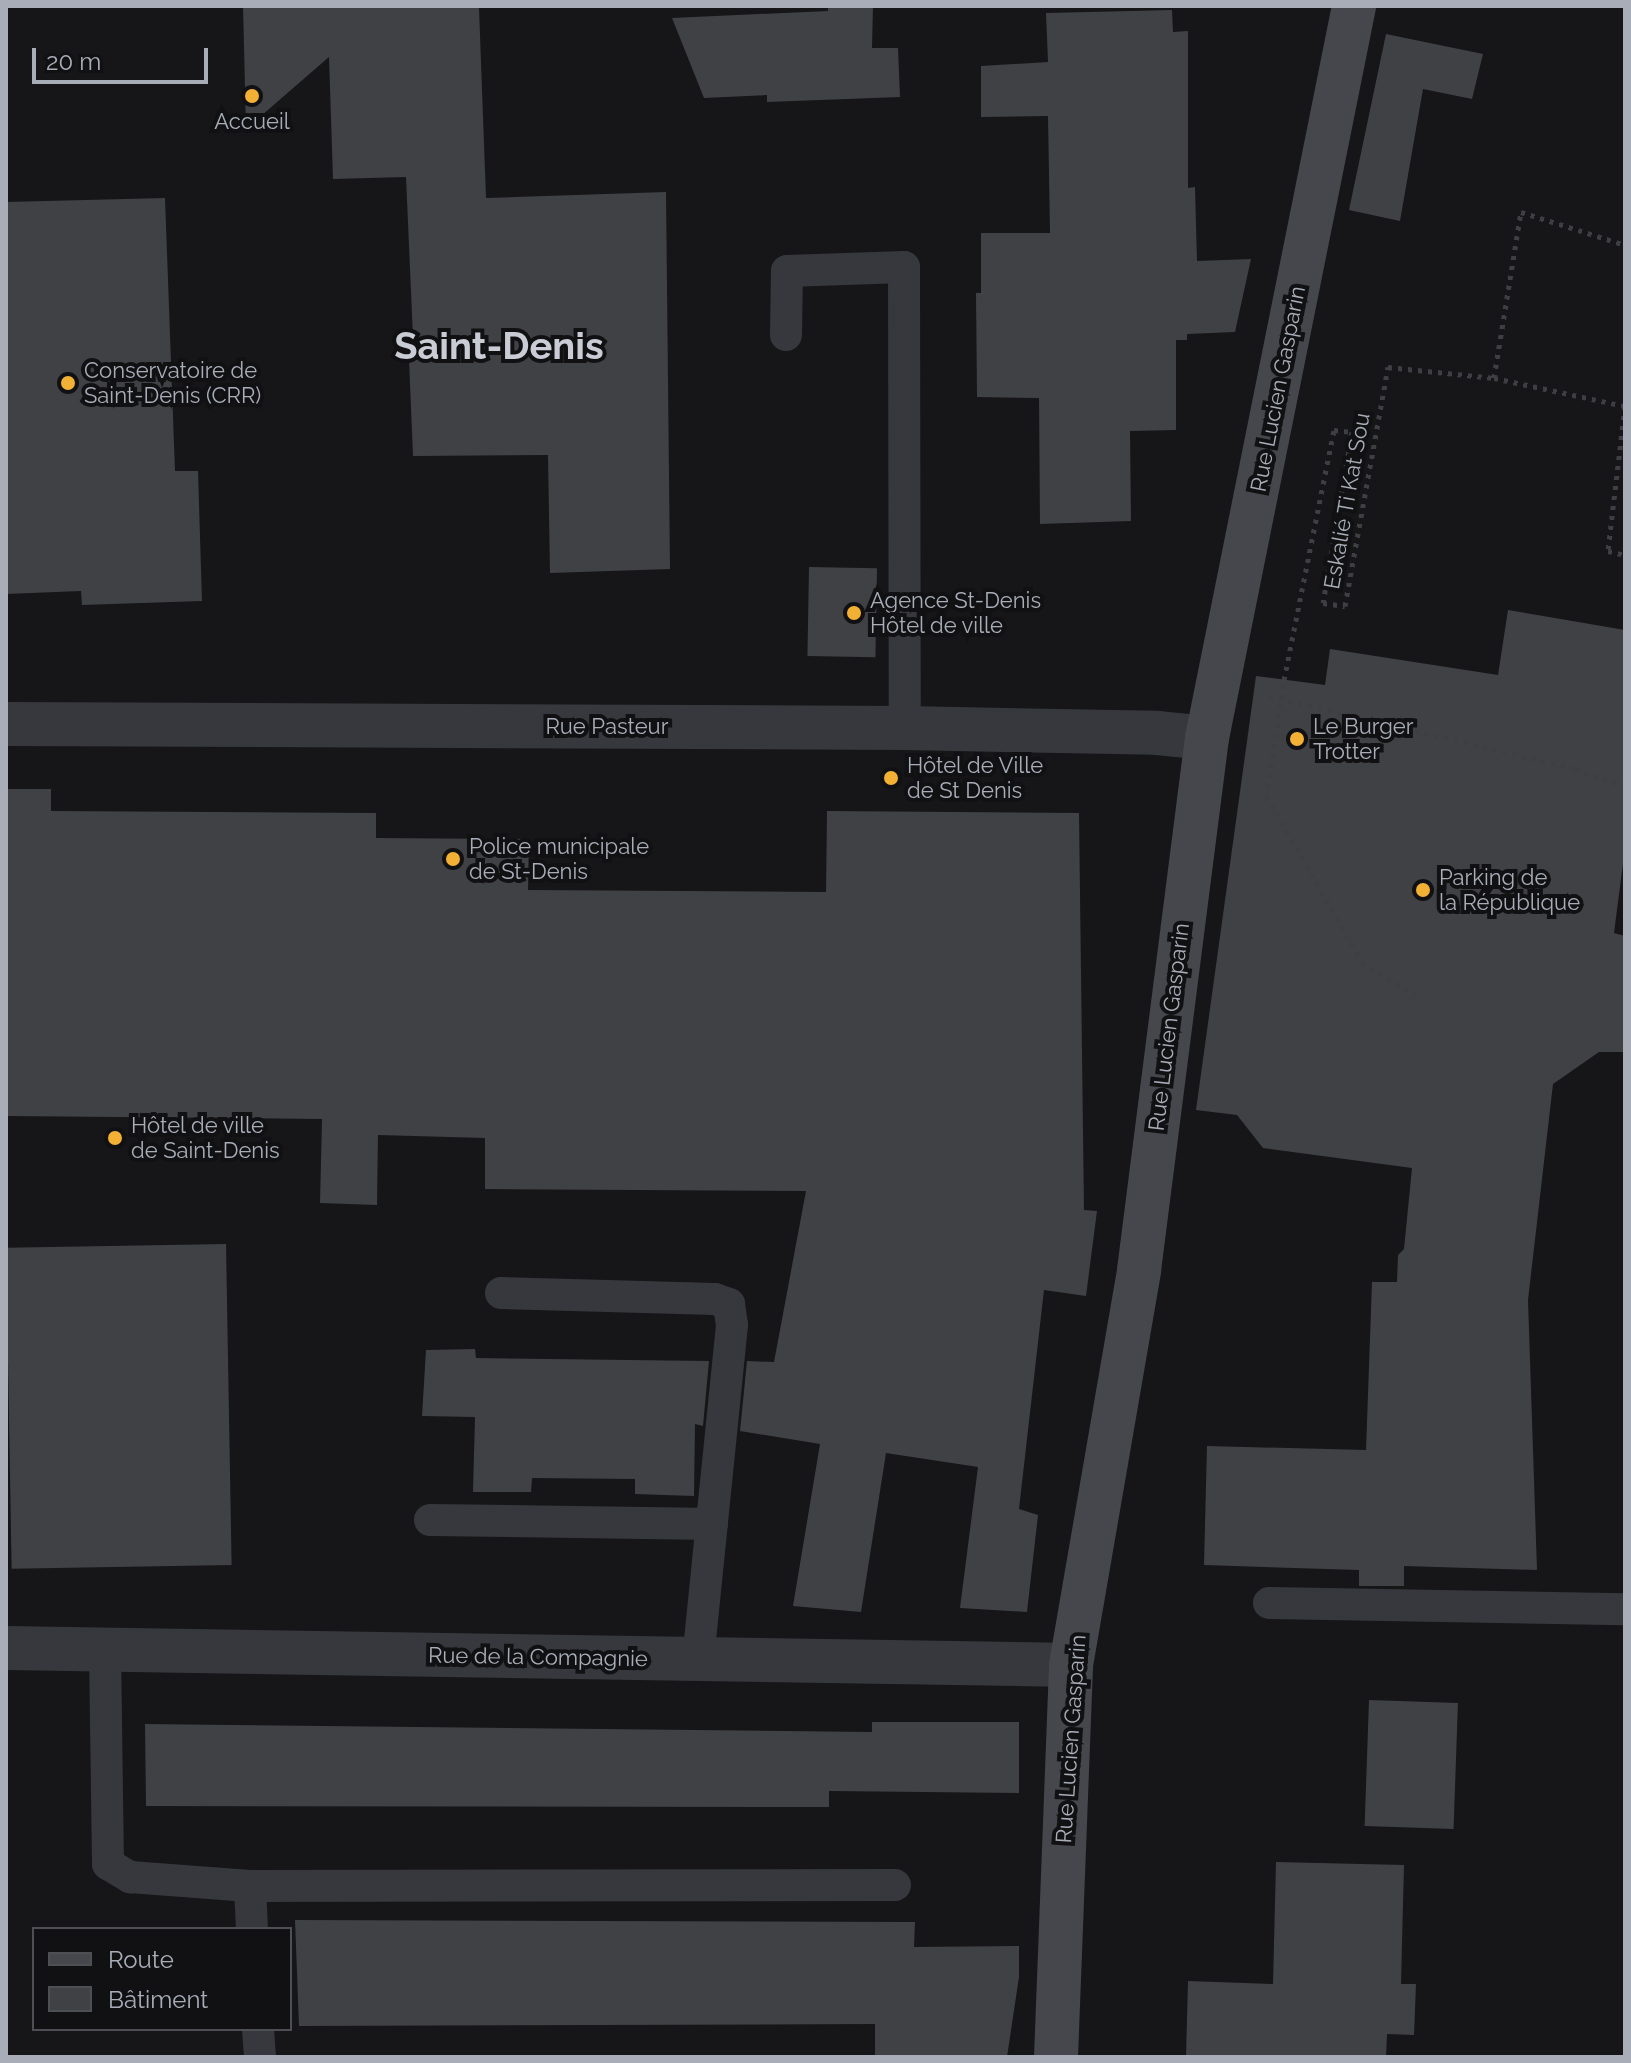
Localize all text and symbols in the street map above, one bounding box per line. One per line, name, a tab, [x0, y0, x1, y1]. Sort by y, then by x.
scale bar	[36, 32, 212, 82]
text: 20 m	[46, 47, 101, 76]
marker: Accueil	[243, 87, 261, 105]
place label: Accueil	[214, 109, 290, 135]
street label: Rue Lucien Gasparin	[1245, 284, 1311, 494]
district label: Saint-Denis	[394, 323, 604, 369]
place label: Conservatoire de Saint-Denis (CRR)	[84, 357, 261, 408]
marker: Conservatoire de Saint-Denis (CRR)	[59, 374, 77, 392]
street label: Eskalié Ti Kat Sou	[1318, 410, 1376, 592]
place label: Agence St-Denis Hôtel de ville	[870, 587, 1041, 638]
marker: Agence St-Denis Hôtel de ville	[845, 604, 863, 622]
place label: Le Burger Trotter	[1313, 713, 1413, 764]
street label: Rue Pasteur	[546, 714, 668, 740]
marker: Le Burger Trotter	[1288, 730, 1306, 748]
place label: Hôtel de Ville de St Denis	[907, 752, 1044, 804]
marker: Hôtel de Ville de St Denis	[882, 769, 900, 787]
place label: Police municipale de St-Denis	[469, 833, 649, 884]
marker: Police municipale de St-Denis	[444, 850, 462, 868]
place label: Parking de la République	[1439, 864, 1580, 916]
marker: Parking de la République	[1414, 881, 1432, 899]
street label: Rue Lucien Gasparin	[1143, 922, 1195, 1132]
place label: Hôtel de ville de Saint-Denis	[131, 1112, 280, 1164]
marker: Hôtel de ville de Saint-Denis	[106, 1129, 124, 1147]
street label: Rue Lucien Gasparin	[1051, 1634, 1091, 1844]
street label: Rue de la Compagnie	[428, 1642, 648, 1672]
legend	[32, 1927, 292, 2031]
text: Route	[108, 1945, 174, 1974]
text: Bâtiment	[108, 1985, 208, 2014]

